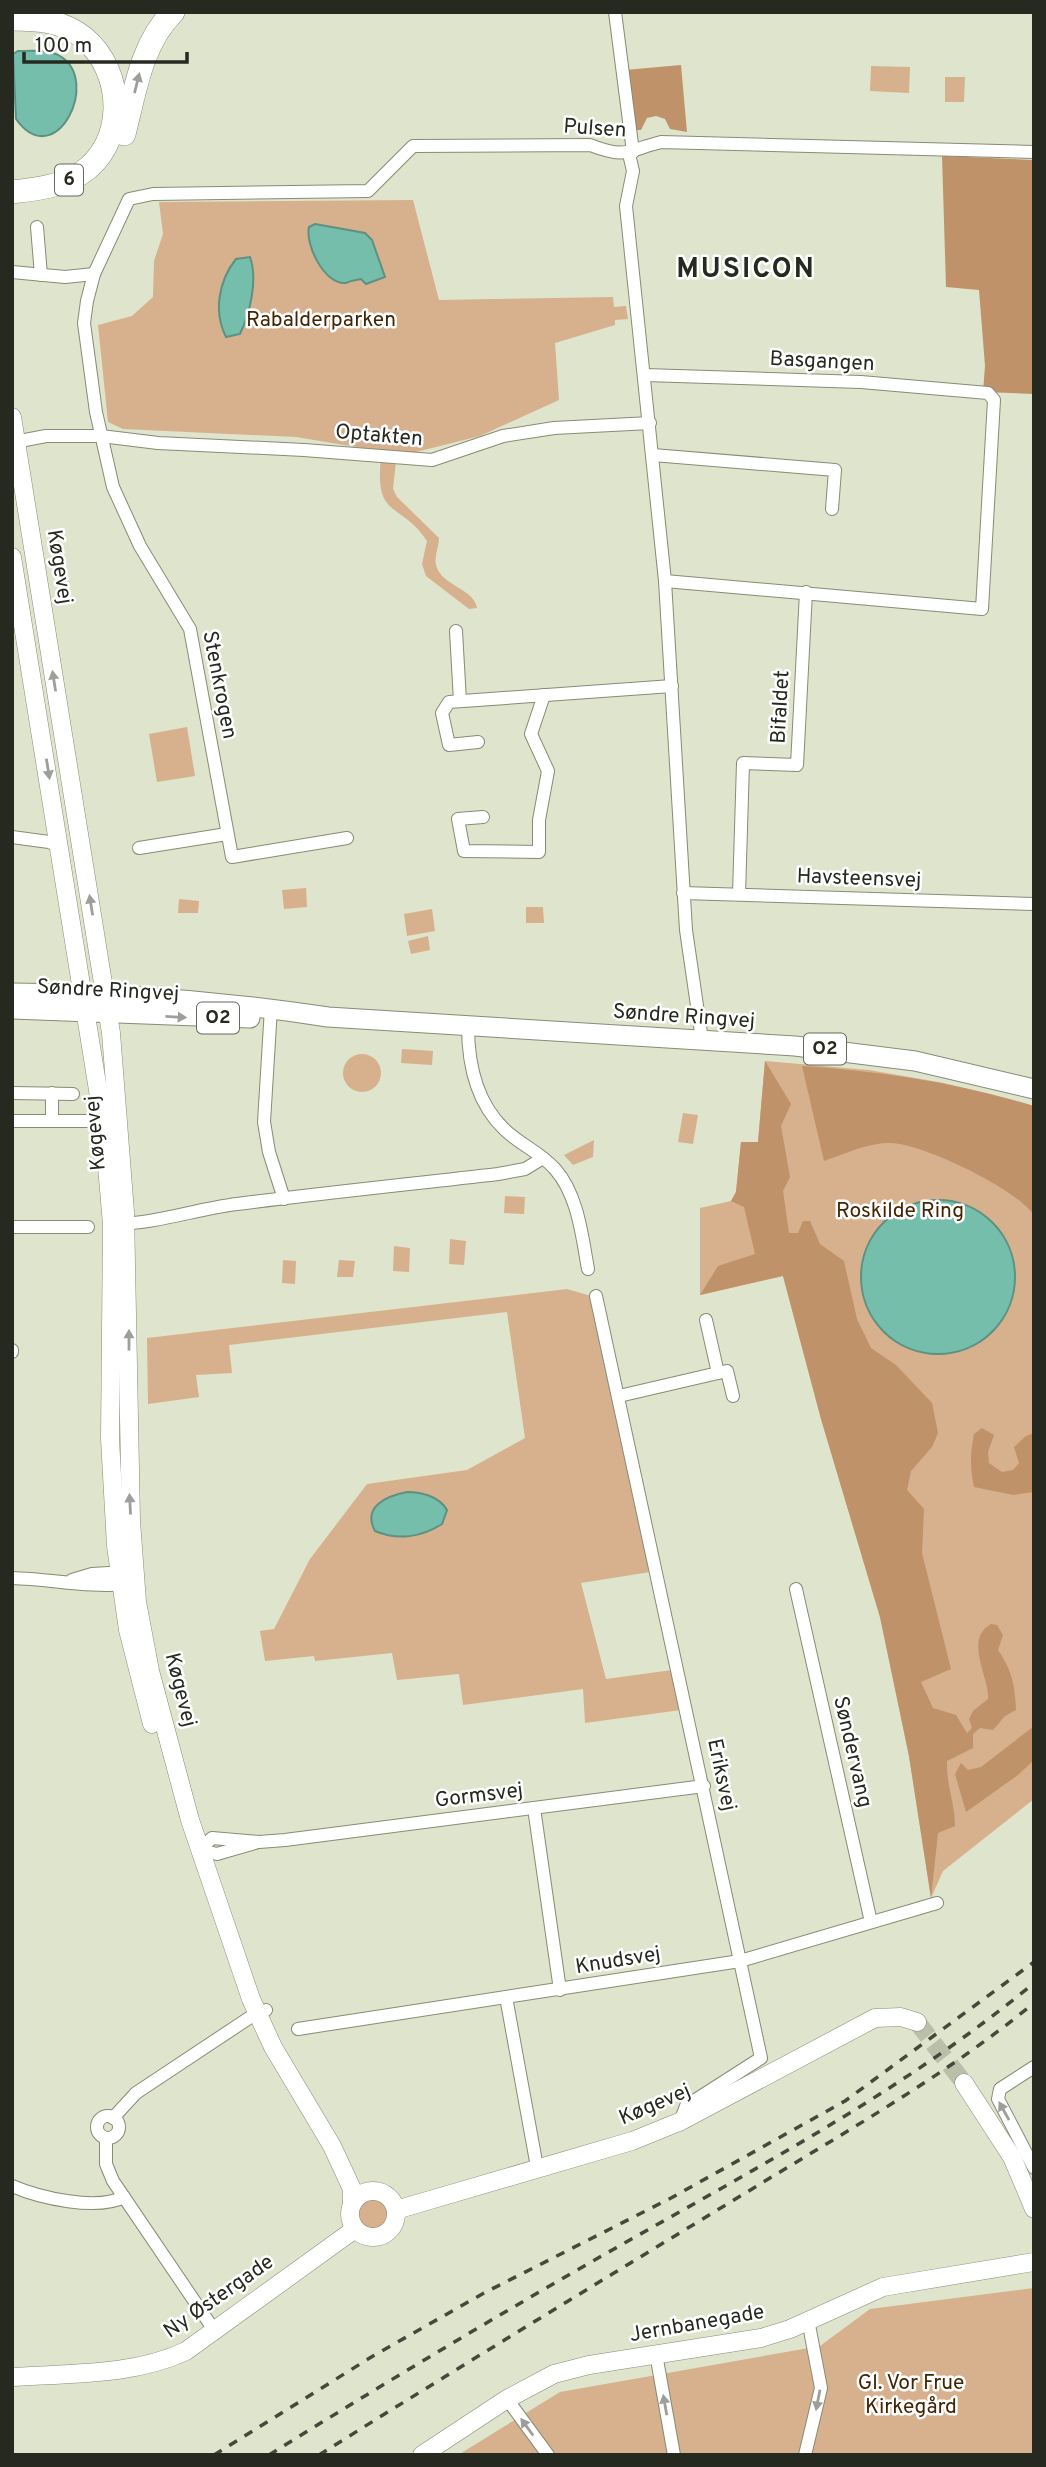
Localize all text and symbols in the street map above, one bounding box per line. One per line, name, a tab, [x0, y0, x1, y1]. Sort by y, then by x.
scale bar	[24, 21, 187, 65]
text: 100 m	[35, 33, 92, 60]
one-way arrow	[132, 72, 143, 94]
street label: Pulsen	[563, 113, 627, 145]
road number: 6	[55, 164, 83, 196]
district label: MUSICON	[676, 252, 816, 288]
park label: Rabalderparken	[246, 307, 396, 334]
street label: Basgangen	[769, 346, 875, 378]
street label: Optakten	[334, 419, 424, 453]
street label: Køgevej	[40, 528, 78, 606]
street label: Stenkrogen	[195, 629, 243, 741]
one-way arrow	[48, 669, 59, 691]
street label: Bifaldet	[766, 670, 796, 744]
one-way arrow	[42, 758, 53, 780]
street label: Havsteensvej	[796, 863, 922, 895]
one-way arrow	[85, 894, 96, 916]
street label: Søndre Ringvej	[36, 974, 180, 1008]
street label: Søndre Ringvej	[612, 999, 756, 1035]
road number: O2	[197, 1002, 239, 1034]
one-way arrow	[165, 1011, 187, 1022]
road number: O2	[804, 1034, 846, 1064]
street label: Køgevej	[79, 1094, 113, 1172]
park label: Roskilde Ring	[836, 1198, 964, 1225]
one-way arrow	[123, 1329, 135, 1351]
one-way arrow	[125, 1492, 136, 1514]
street label: Køgevej	[158, 1650, 202, 1730]
street label: Søndervang	[826, 1694, 878, 1810]
street label: Eriksvej	[700, 1736, 742, 1814]
street label: Gormsvej	[433, 1777, 525, 1815]
street label: Knudsvej	[573, 1941, 663, 1981]
street label: Køgevej	[615, 2078, 695, 2132]
one-way arrow	[998, 2102, 1010, 2121]
street label: Ny Østergade	[159, 2249, 279, 2345]
street label: Jernbanegade	[627, 2299, 767, 2349]
park label: Gl. Vor Frue Kirkegård	[858, 2370, 964, 2421]
one-way arrow	[813, 2389, 824, 2411]
one-way arrow	[659, 2393, 670, 2415]
one-way arrow	[521, 2418, 535, 2436]

